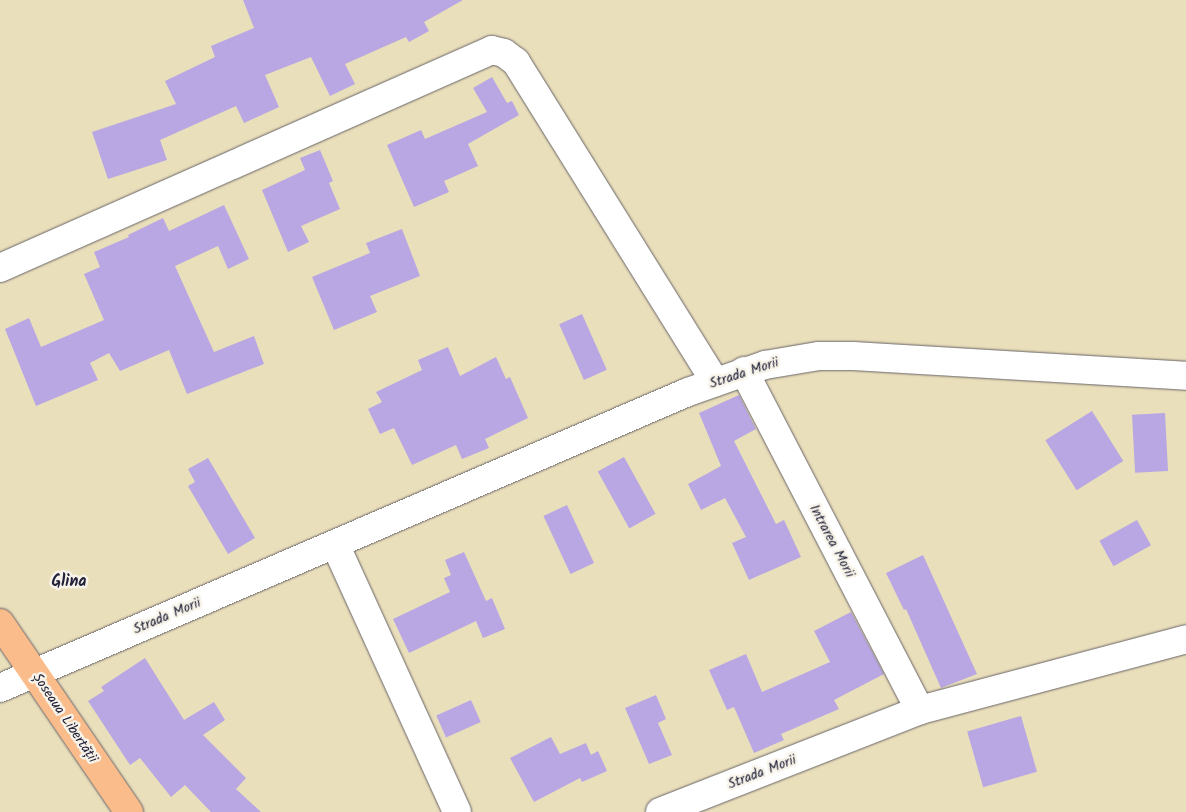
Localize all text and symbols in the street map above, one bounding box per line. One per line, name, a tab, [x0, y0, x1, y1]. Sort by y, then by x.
street label: Strada Morii	[707, 354, 781, 392]
street label: Intrarea Morii	[806, 502, 858, 580]
district label: Glina	[52, 572, 86, 592]
street label: Strada Morii	[131, 594, 203, 638]
street label: Șoseaua Libertății	[29, 670, 101, 766]
street label: Strada Morii	[725, 751, 799, 793]

